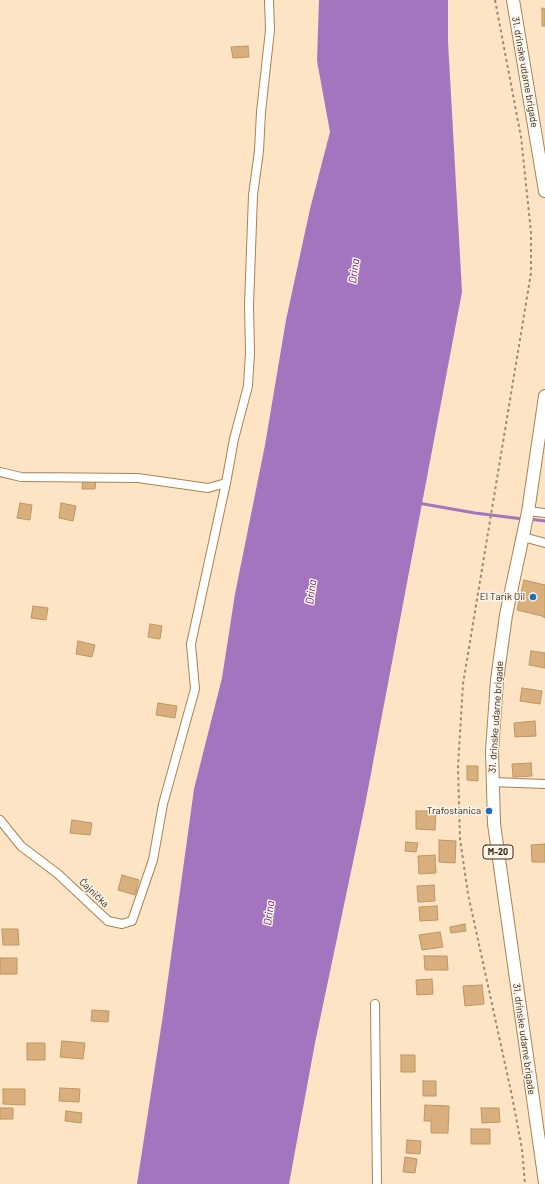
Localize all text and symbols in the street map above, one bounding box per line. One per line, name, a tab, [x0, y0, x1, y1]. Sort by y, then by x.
street label: 31. drinske udarne brigade	[509, 16, 541, 128]
water label: Drina	[346, 258, 362, 284]
water label: Drina	[303, 579, 319, 605]
place label: El Tarik Oil	[480, 591, 525, 603]
marker: El Tarik Oil	[528, 592, 538, 602]
street label: 31. drinske udarne brigade	[486, 660, 506, 774]
place label: Trafostanica	[427, 805, 481, 817]
marker: Trafostanica	[484, 806, 494, 816]
road number: M-20	[483, 845, 513, 859]
street label: Čajnička	[77, 876, 111, 910]
water label: Drina	[261, 900, 277, 926]
street label: 31. drinske udarne brigade	[510, 982, 538, 1096]

